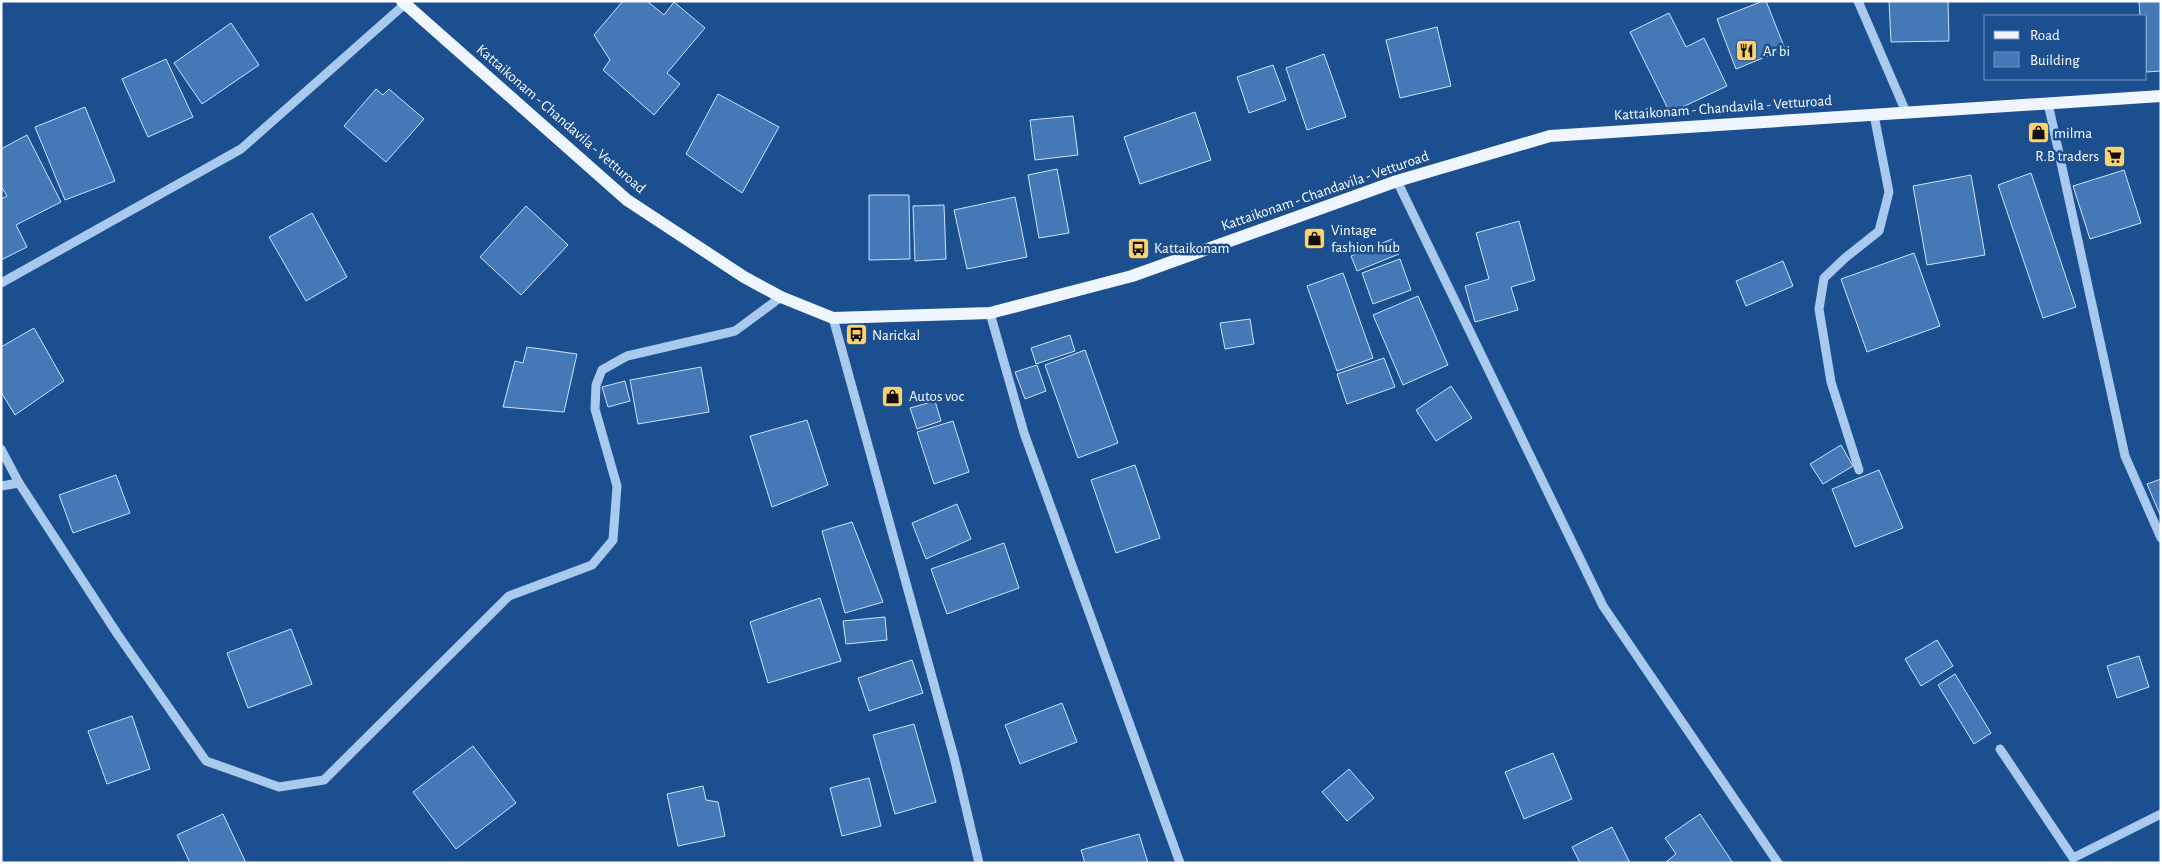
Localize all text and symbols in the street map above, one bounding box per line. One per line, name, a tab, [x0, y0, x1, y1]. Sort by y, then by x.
legend	[1984, 15, 2147, 80]
text: Road	[2030, 28, 2060, 43]
restaurant icon: Ar bi	[1735, 39, 1759, 63]
street label: Kattaikonam - Chandavila - Vetturoad	[474, 42, 649, 196]
place label: Ar bi	[1763, 44, 1790, 59]
text: Building	[2030, 53, 2080, 68]
street label: Kattaikonam - Chandavila - Vetturoad	[1614, 93, 1833, 123]
shop icon: milma	[2026, 121, 2050, 145]
place label: milma	[2054, 126, 2092, 141]
supermarket icon: R.B traders	[2103, 144, 2127, 168]
street label: Kattaikonam - Chandavila - Vetturoad	[1219, 148, 1431, 234]
place label: R.B traders	[2035, 149, 2099, 164]
place label: Vintage fashion hub	[1331, 223, 1400, 255]
shop icon: Vintage fashion hub	[1303, 227, 1327, 251]
bus stop icon: Kattaikonam	[1126, 236, 1150, 260]
place label: Kattaikonam	[1154, 241, 1229, 256]
bus stop icon: Narickal	[844, 323, 868, 347]
place label: Narickal	[872, 328, 920, 343]
shop icon: Autos voc	[881, 384, 905, 408]
place label: Autos voc	[909, 389, 964, 404]

